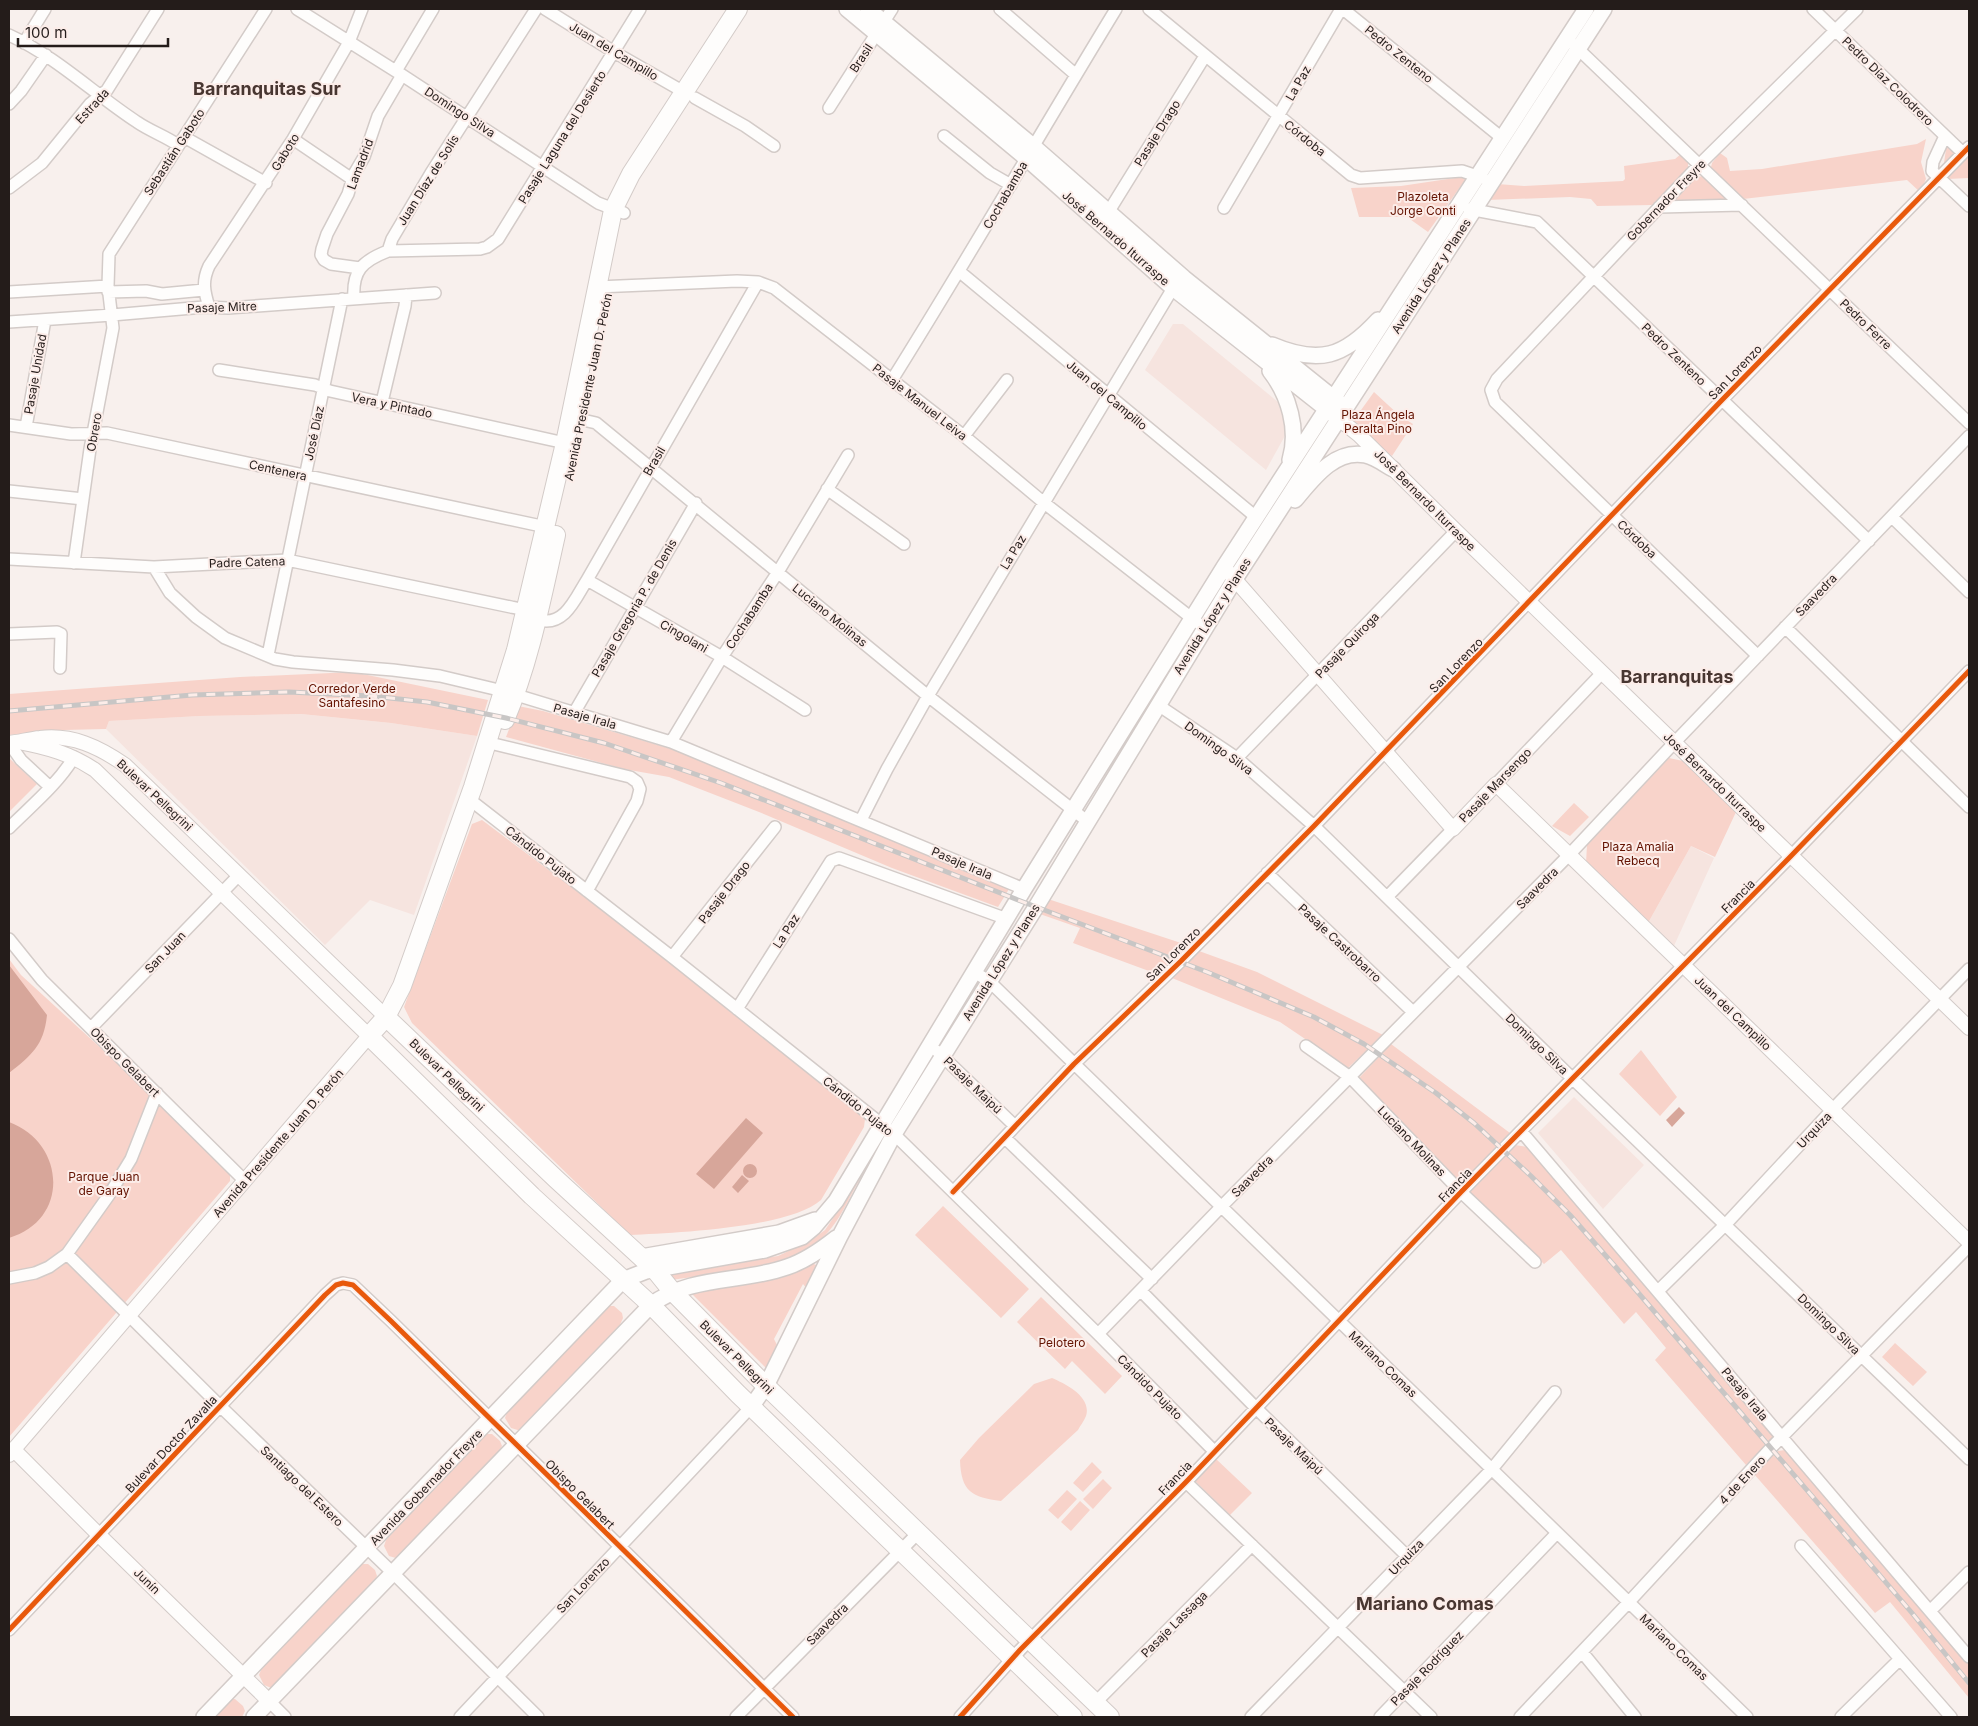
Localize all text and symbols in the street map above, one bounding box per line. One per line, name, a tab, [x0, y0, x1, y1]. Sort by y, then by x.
scale bar	[18, 15, 168, 47]
street label: Juan del Campillo	[567, 19, 661, 83]
street label: Pedro Zenteno	[1362, 22, 1436, 86]
text: 100 m	[25, 23, 67, 42]
street label: Pedro Díaz Colodrero	[1839, 33, 1937, 129]
street label: Brasil	[846, 41, 876, 75]
street label: La Paz	[1282, 63, 1314, 103]
street label: Pasaje Laguna del Desierto	[515, 68, 609, 206]
district label: Barranquitas Sur	[193, 78, 341, 99]
street label: Domingo Silva	[422, 84, 498, 140]
street label: Estrada	[72, 85, 112, 127]
street label: Pasaje Drago	[1131, 97, 1183, 169]
street label: Sebastián Gaboto	[140, 106, 208, 198]
street label: Córdoba	[1281, 117, 1329, 159]
street label: Gaboto	[268, 131, 302, 173]
street label: Juan Díaz de Solís	[394, 132, 462, 228]
street label: Lamadrid	[343, 137, 377, 191]
street label: Gobernador Freyre	[1623, 156, 1709, 244]
street label: Cochabamba	[980, 159, 1030, 231]
street label: José Bernardo Iturraspe	[1059, 187, 1173, 289]
park label: Plazoleta Jorge Conti	[1390, 189, 1456, 218]
street label: Avenida López y Planes	[1388, 216, 1474, 336]
street label: Avenida Presidente Juan D. Perón	[561, 292, 615, 482]
street label: Pedro Ferre	[1837, 296, 1895, 352]
street label: Pasaje Mitre	[187, 298, 257, 316]
street label: Pedro Zenteno	[1639, 320, 1709, 388]
street label: Pasaje Unidad	[21, 333, 49, 415]
street label: San Lorenzo	[1705, 341, 1765, 403]
street label: Juan del Campillo	[1063, 357, 1151, 433]
street label: Pasaje Manuel Leiva	[870, 360, 970, 444]
street label: Vera y Pintado	[350, 389, 434, 421]
street label: José Díaz	[301, 404, 327, 462]
park label: Plaza Ángela Peralta Pino	[1341, 407, 1415, 436]
street label: Obrero	[83, 411, 105, 453]
street label: Brasil	[640, 444, 668, 478]
street label: José Bernardo Iturraspe	[1371, 446, 1479, 554]
street label: Centenera	[248, 457, 308, 483]
street label: Córdoba	[1614, 517, 1660, 561]
street label: La Paz	[997, 532, 1029, 572]
street label: Pasaje Gregoria P. de Denis	[588, 536, 680, 680]
street label: Padre Catena	[208, 553, 286, 571]
street label: Avenida López y Planes	[1170, 555, 1254, 677]
street label: Saavedra	[1792, 571, 1840, 619]
street label: Cochabamba	[722, 580, 776, 652]
street label: Luciano Molinas	[790, 580, 870, 650]
street label: Pasaje Quiroga	[1312, 609, 1382, 681]
street label: Cingolani	[657, 616, 711, 656]
street label: San Lorenzo	[1426, 634, 1486, 696]
district label: Barranquitas	[1620, 666, 1734, 687]
park label: Corredor Verde Santafesino	[308, 681, 396, 710]
street label: Pasaje Irala	[552, 700, 618, 732]
street label: Domingo Silva	[1182, 718, 1256, 778]
street label: José Bernardo Iturraspe	[1660, 729, 1770, 835]
street label: Pasaje Marsengo	[1456, 745, 1534, 825]
street label: Bulevar Pellegrini	[114, 756, 196, 834]
street label: Cándido Pujato	[502, 823, 580, 887]
park label: Plaza Amalia Rebecq	[1602, 839, 1674, 868]
street label: Pasaje Irala	[929, 843, 995, 883]
street label: Pasaje Drago	[695, 858, 753, 926]
street label: Saavedra	[1513, 864, 1561, 912]
street label: Francia	[1718, 876, 1758, 916]
street label: Avenida López y Planes	[959, 901, 1043, 1023]
street label: Pasaje Castrobarro	[1295, 901, 1385, 985]
street label: La Paz	[769, 911, 803, 951]
street label: San Lorenzo	[1143, 924, 1203, 984]
street label: San Juan	[141, 928, 189, 976]
street label: Juan del Campillo	[1691, 973, 1775, 1053]
street label: Domingo Silva	[1503, 1010, 1571, 1078]
street label: Obispo Gelabert	[87, 1024, 163, 1100]
street label: Bulevar Pellegrini	[406, 1035, 488, 1115]
street label: Pasaje Maipú	[941, 1053, 1005, 1117]
street label: Avenida Presidente Juan D. Perón	[209, 1066, 347, 1220]
street label: Cándido Pujato	[820, 1073, 896, 1139]
street label: Luciano Molinas	[1375, 1103, 1449, 1179]
street label: Urquiza	[1794, 1109, 1834, 1151]
street label: Saavedra	[1228, 1152, 1276, 1200]
street label: Francia	[1435, 1165, 1475, 1205]
park label: Parque Juan de Garay	[68, 1169, 140, 1198]
street label: Domingo Silva	[1795, 1290, 1863, 1358]
street label: Bulevar Pellegrini	[697, 1317, 777, 1397]
street label: Mariano Comas	[1346, 1328, 1420, 1400]
park label: Pelotero	[1038, 1335, 1086, 1350]
street label: Cándido Pujato	[1114, 1351, 1186, 1423]
street label: Pasaje Irala	[1718, 1364, 1772, 1424]
street label: Bulevar Doctor Zavalla	[122, 1392, 220, 1496]
street label: Pasaje Maipú	[1262, 1414, 1326, 1478]
street label: Avenida Gobernador Freyre	[367, 1426, 485, 1548]
street label: Santiago del Estero	[257, 1443, 347, 1529]
street label: 4 de Enero	[1715, 1452, 1769, 1508]
street label: Obispo Gelabert	[542, 1456, 618, 1532]
street label: Francia	[1155, 1458, 1195, 1498]
street label: Urquiza	[1385, 1536, 1427, 1578]
street label: San Lorenzo	[553, 1554, 613, 1616]
street label: Junín	[131, 1565, 163, 1597]
street label: Pasaje Lassaga	[1138, 1588, 1210, 1660]
district label: Mariano Comas	[1356, 1593, 1494, 1614]
street label: Saavedra	[803, 1600, 851, 1648]
street label: Mariano Comas	[1637, 1611, 1711, 1683]
street label: Pasaje Rodríguez	[1387, 1627, 1467, 1709]

